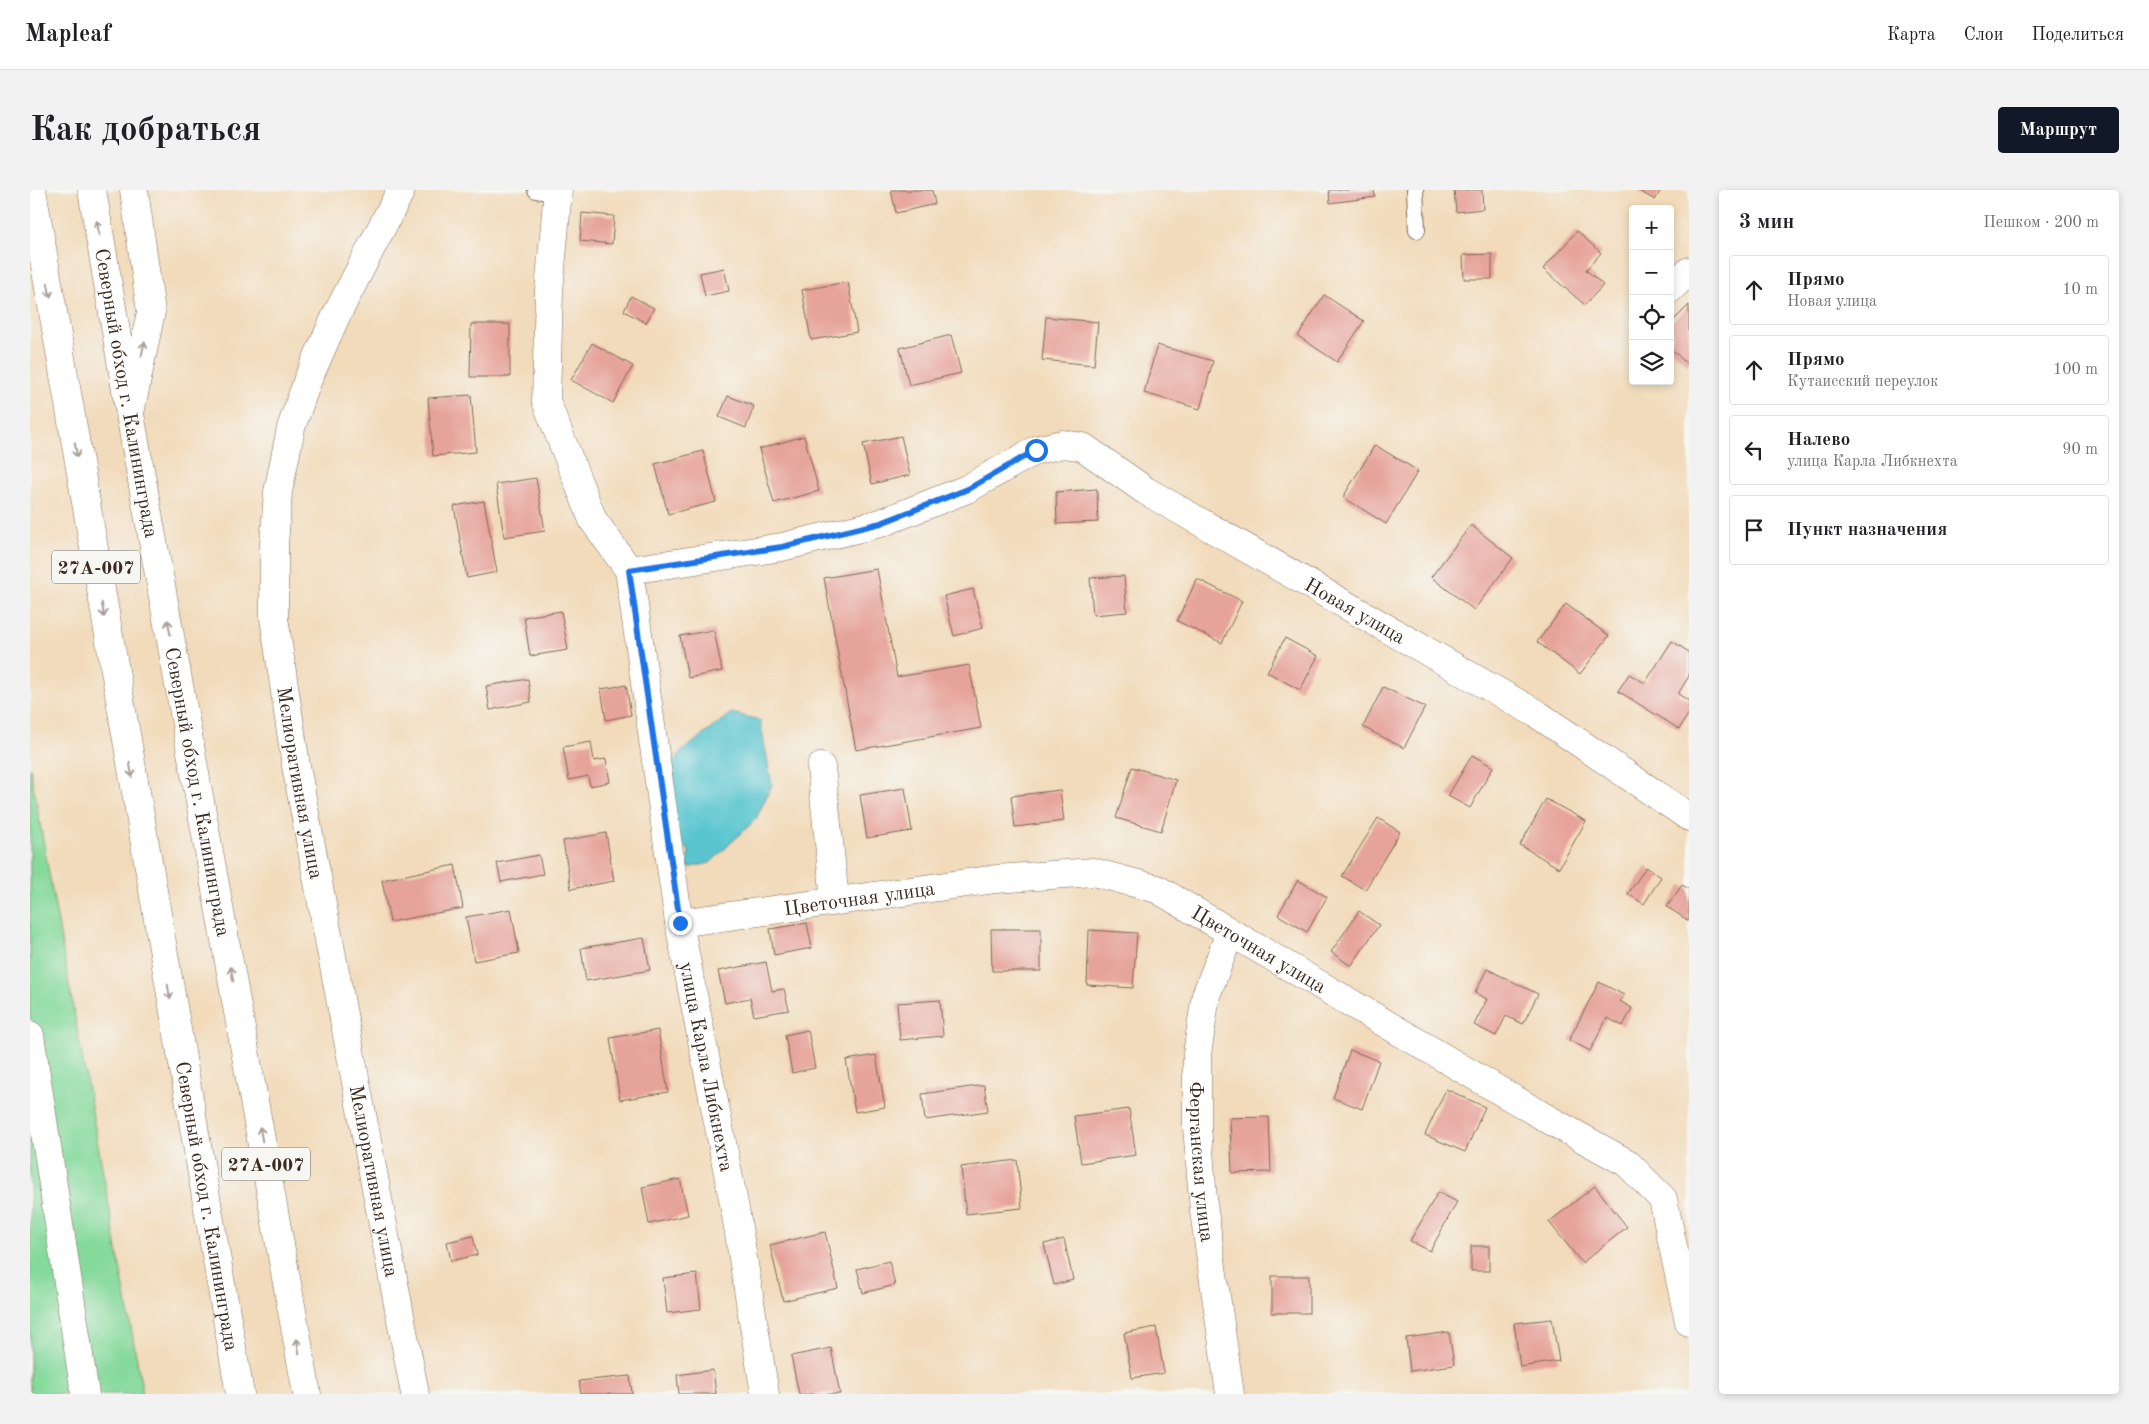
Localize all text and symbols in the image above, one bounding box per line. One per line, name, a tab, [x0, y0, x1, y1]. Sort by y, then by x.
text: Mapleaf	[25, 23, 111, 47]
text: Карта	[1887, 26, 1936, 44]
text: Слои	[1964, 26, 2003, 44]
text: Поделиться	[2031, 26, 2124, 44]
button: Маршрут	[1998, 107, 2119, 153]
text: Как добраться	[30, 113, 261, 148]
map controls	[1629, 205, 1674, 385]
button: +	[1629, 205, 1674, 250]
text: 3 мин	[1739, 212, 1794, 233]
text: Пешком · 200 m	[1983, 215, 2099, 231]
one-way arrow	[93, 221, 103, 237]
street label: Северный обход г. Калининграда	[90, 247, 160, 540]
button: −	[1629, 250, 1674, 295]
text: Прямо	[1787, 271, 1845, 290]
icon: ahead	[1740, 276, 1768, 304]
one-way arrow	[44, 281, 54, 297]
text: 10 m	[2062, 282, 2098, 298]
text: Новая улица	[1787, 294, 1877, 310]
button: locate	[1629, 295, 1674, 340]
button: layers	[1629, 340, 1674, 385]
one-way arrow	[139, 342, 148, 358]
text: Прямо	[1787, 351, 1845, 370]
icon: ahead	[1740, 356, 1768, 384]
text: 100 m	[2053, 362, 2098, 378]
text: Кутаисский переулок	[1787, 374, 1938, 390]
text: Налево	[1787, 431, 1850, 450]
icon: left	[1740, 436, 1768, 464]
route start	[1025, 439, 1048, 462]
one-way arrow	[72, 442, 82, 458]
text: 90 m	[2062, 442, 2098, 458]
text: улица Карла Либкнехта	[1787, 454, 1958, 470]
icon: arrive	[1740, 516, 1768, 544]
text: Пункт назначения	[1787, 521, 1947, 540]
road number: 27А-007	[52, 551, 140, 584]
street label: Новая улица	[1301, 576, 1408, 649]
one-way arrow	[99, 602, 109, 618]
one-way arrow	[163, 619, 173, 635]
street label: Северный обход г. Калининграда	[160, 646, 232, 938]
street label: Мелиоративная улица	[272, 686, 325, 881]
one-way arrow	[126, 762, 136, 778]
street label: Цветочная улица	[783, 880, 936, 920]
street label: Цветочная улица	[1187, 904, 1329, 998]
route end	[669, 912, 692, 935]
street label: улица Карла Либкнехта	[675, 960, 736, 1174]
one-way arrow	[227, 967, 237, 983]
one-way arrow	[165, 984, 175, 1000]
street label: Северный обход г. Калининграда	[171, 1060, 240, 1353]
street label: Ферганская улица	[1185, 1081, 1216, 1244]
street label: Мелиоративная улица	[345, 1084, 401, 1279]
one-way arrow	[255, 1127, 265, 1143]
road number: 27А-007	[222, 1148, 310, 1181]
one-way arrow	[293, 1338, 303, 1354]

